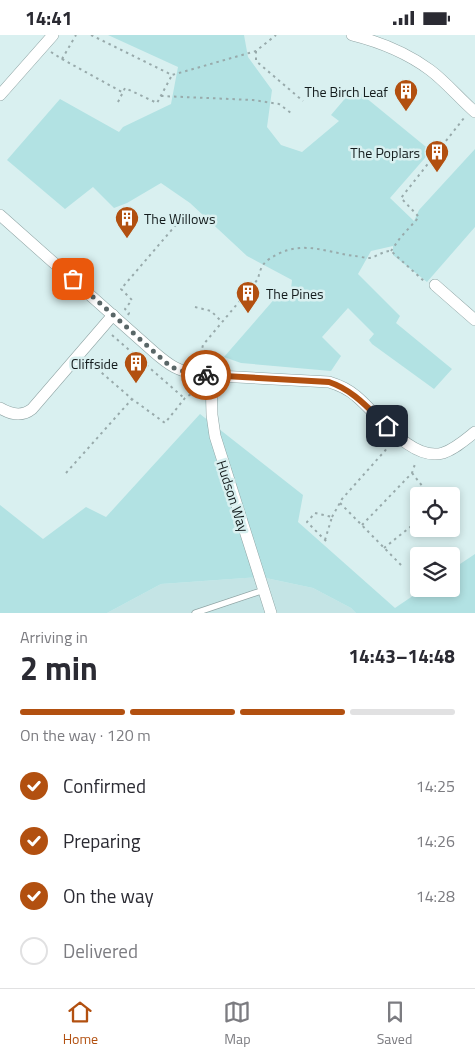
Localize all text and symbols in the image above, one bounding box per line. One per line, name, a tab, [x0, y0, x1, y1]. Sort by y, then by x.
text: 14:41	[25, 3, 72, 32]
building icon: The Birch Leaf	[393, 78, 419, 112]
place label: The Birch Leaf	[305, 81, 388, 102]
building icon: The Poplars	[424, 139, 450, 173]
place label: The Poplars	[350, 142, 420, 163]
building icon: The Willows	[114, 205, 140, 239]
place label: The Willows	[144, 208, 215, 229]
pin	[52, 258, 94, 300]
icon: bag	[59, 265, 87, 293]
building icon: The Pines	[235, 280, 261, 314]
place label: The Pines	[266, 283, 324, 304]
building icon: Cliffside	[123, 350, 149, 384]
courier	[181, 350, 231, 400]
place label: Cliffside	[71, 353, 118, 374]
icon: bike	[192, 361, 220, 389]
pin	[366, 405, 408, 447]
icon: home	[373, 412, 401, 440]
street label: Hudson Way	[211, 457, 255, 535]
map controls	[410, 487, 460, 597]
button: locate	[410, 487, 460, 537]
button: layers	[410, 547, 460, 597]
text: Arriving in	[20, 625, 88, 649]
text: 14:43–14:48	[348, 641, 455, 670]
text: 2 min	[20, 644, 98, 692]
text: On the way · 120 m	[20, 723, 151, 747]
text: Confirmed	[63, 771, 146, 800]
icon: check	[20, 772, 48, 800]
text: 14:25	[416, 774, 455, 798]
text: Preparing	[63, 826, 140, 855]
icon: check	[20, 827, 48, 855]
text: 14:26	[416, 829, 455, 853]
text: On the way	[63, 881, 154, 910]
icon: check	[20, 882, 48, 910]
text: 14:28	[416, 884, 455, 908]
text: Delivered	[63, 936, 138, 965]
tab: Home	[63, 998, 98, 1049]
tab: Map	[223, 998, 251, 1049]
tab: Saved	[377, 998, 412, 1049]

